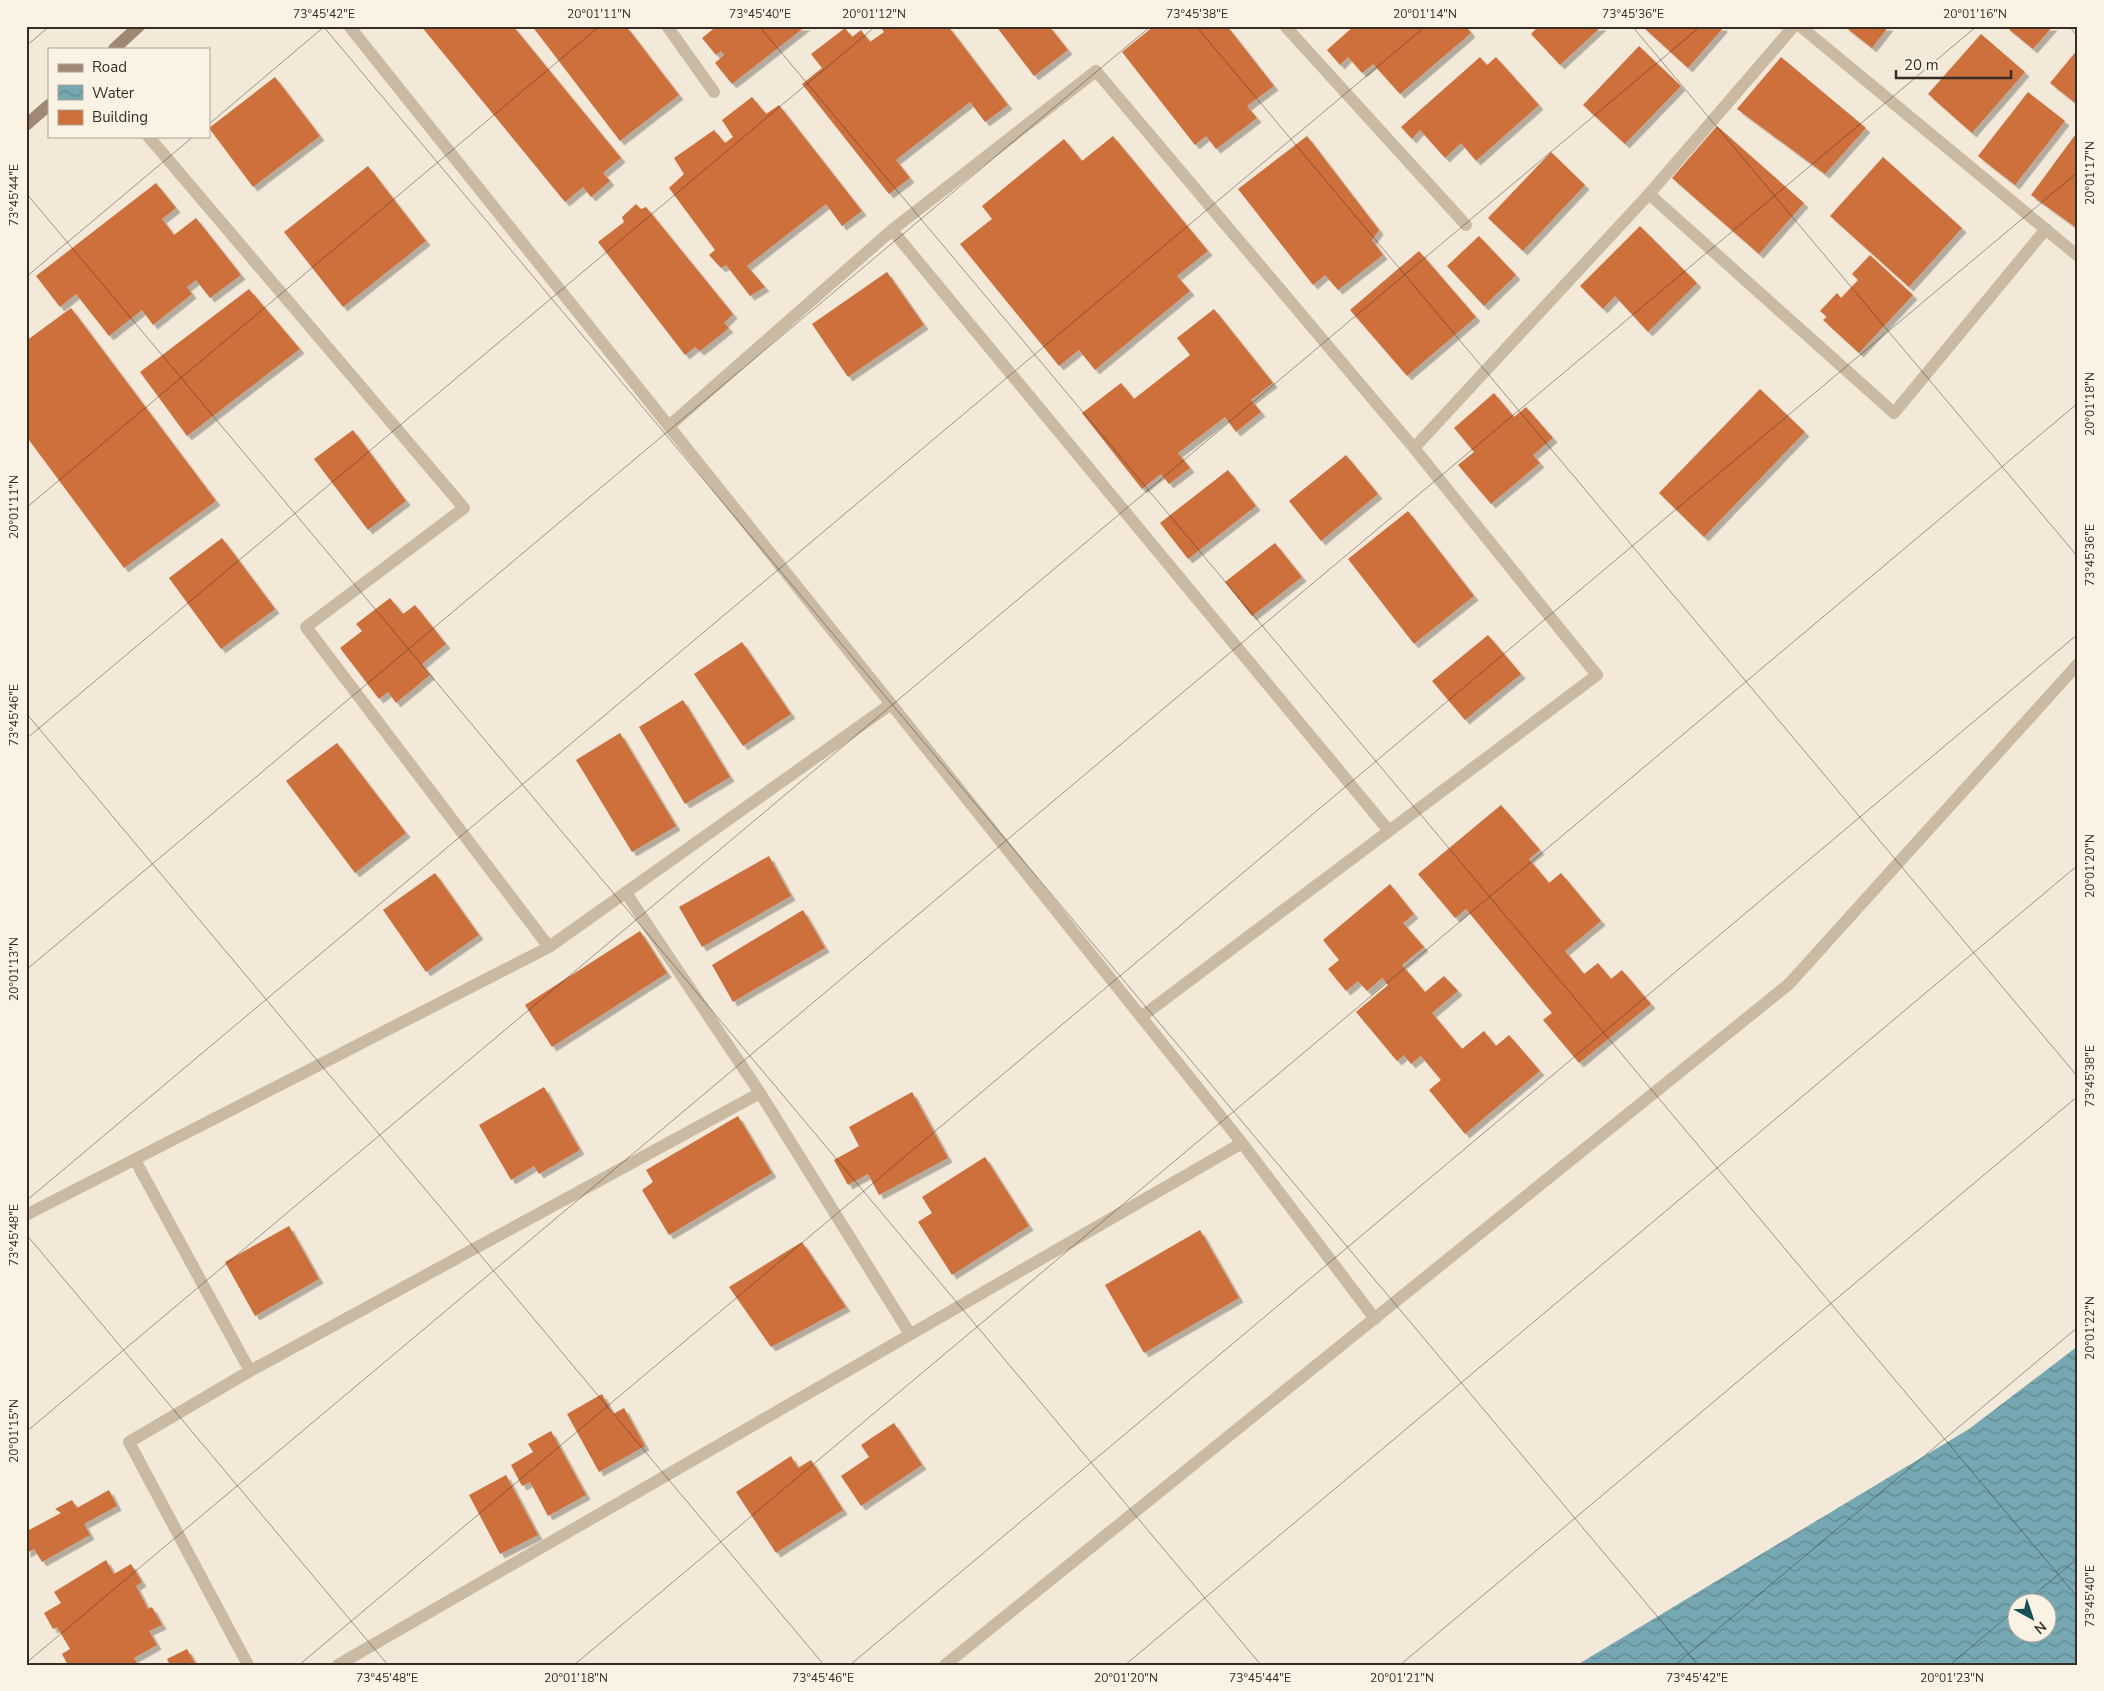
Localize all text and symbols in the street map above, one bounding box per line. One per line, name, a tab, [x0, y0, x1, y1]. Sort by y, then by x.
text: 73°45'42"E	[293, 6, 355, 22]
text: 20°01'11"N	[567, 6, 631, 22]
text: 73°45'40"E	[729, 6, 791, 22]
text: 20°01'12"N	[842, 6, 906, 22]
text: 73°45'38"E	[1166, 6, 1228, 22]
text: 20°01'14"N	[1393, 6, 1457, 22]
text: 73°45'36"E	[1602, 6, 1664, 22]
text: 20°01'16"N	[1943, 6, 2007, 22]
legend	[48, 48, 210, 138]
scale bar	[1896, 48, 2012, 80]
text: 20 m	[1904, 55, 1939, 75]
text: Road	[92, 57, 127, 77]
text: Water	[92, 83, 135, 103]
text: Building	[92, 107, 148, 127]
text: 20°01'17"N	[2082, 141, 2098, 205]
text: 73°45'44"E	[6, 164, 22, 226]
text: 20°01'18"N	[2082, 372, 2098, 436]
text: 20°01'11"N	[6, 475, 22, 539]
text: 73°45'36"E	[2082, 524, 2098, 586]
text: 73°45'46"E	[6, 684, 22, 746]
text: 20°01'20"N	[2082, 834, 2098, 898]
text: 20°01'13"N	[6, 937, 22, 1001]
text: 73°45'38"E	[2082, 1045, 2098, 1107]
text: 73°45'48"E	[6, 1204, 22, 1266]
text: 20°01'22"N	[2082, 1296, 2098, 1360]
text: 20°01'15"N	[6, 1399, 22, 1463]
text: 73°45'40"E	[2082, 1565, 2098, 1627]
north arrow	[2006, 1594, 2056, 1644]
text: N	[2030, 1617, 2050, 1638]
text: 73°45'48"E	[356, 1670, 418, 1686]
text: 20°01'18"N	[544, 1670, 608, 1686]
text: 73°45'46"E	[792, 1670, 854, 1686]
text: 20°01'20"N	[1094, 1670, 1158, 1686]
text: 73°45'44"E	[1229, 1670, 1291, 1686]
text: 20°01'21"N	[1370, 1670, 1434, 1686]
text: 73°45'42"E	[1666, 1670, 1728, 1686]
text: 20°01'23"N	[1920, 1670, 1984, 1686]

